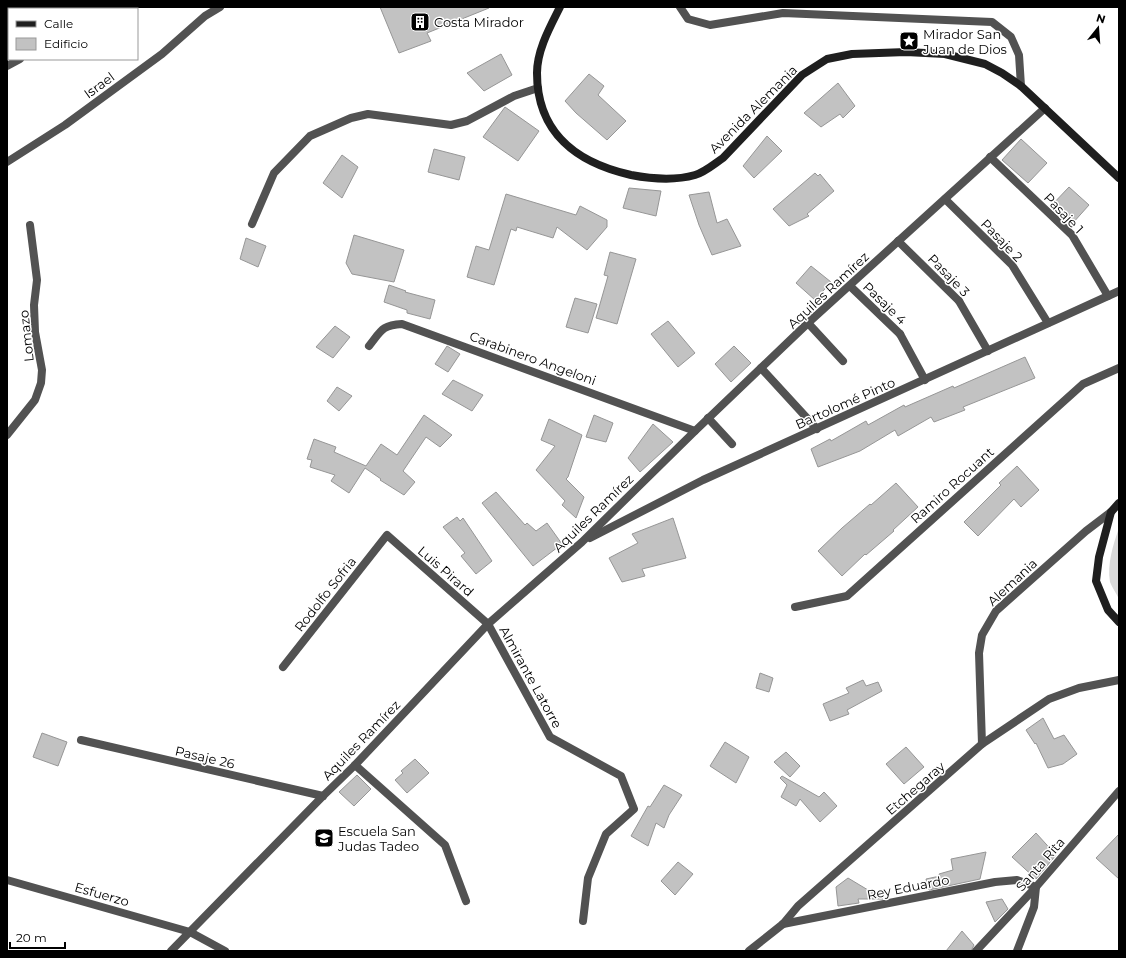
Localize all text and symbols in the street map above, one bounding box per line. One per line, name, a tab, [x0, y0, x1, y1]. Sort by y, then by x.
legend	[8, 8, 138, 60]
north arrow	[1078, 8, 1118, 48]
text: N	[1095, 10, 1107, 26]
building icon: Costa Mirador	[409, 11, 431, 33]
place label: Costa Mirador	[434, 14, 524, 30]
text: Calle	[44, 16, 73, 31]
place label: Mirador San Juan de Dios	[922, 26, 1007, 57]
place icon: Mirador San Juan de Dios	[898, 30, 920, 52]
text: Edificio	[44, 36, 88, 51]
street label: Avenida Alemania	[706, 62, 800, 156]
street label: Israel	[81, 69, 117, 101]
street label: Pasaje 1	[1041, 189, 1087, 237]
street label: Pasaje 2	[978, 215, 1026, 265]
street label: Aquiles Ramírez	[784, 248, 872, 332]
street label: Pasaje 3	[925, 250, 973, 300]
street label: Pasaje 4	[860, 278, 910, 328]
street label: Lomazo	[15, 309, 37, 363]
street label: Carabinero Angeloni	[468, 328, 598, 388]
street label: Bartolomé Pinto	[793, 374, 897, 432]
street label: Ramiro Rocuant	[907, 444, 997, 526]
street label: Aquiles Ramírez	[550, 470, 637, 555]
street label: Luis Pirard	[415, 542, 477, 600]
street label: Rodolfo Sofria	[291, 553, 359, 635]
street label: Alemania	[984, 555, 1040, 609]
street label: Almirante Latorre	[496, 623, 566, 731]
street label: Aquiles Ramírez	[319, 696, 404, 783]
street label: Pasaje 26	[174, 742, 237, 772]
street label: Etchegaray	[882, 757, 949, 818]
place label: Escuela San Judas Tadeo	[337, 823, 419, 854]
school or university icon: Escuela San Judas Tadeo	[313, 827, 335, 849]
street label: Santa Rita	[1012, 834, 1068, 894]
street label: Rey Eduardo	[866, 871, 950, 903]
street label: Esfuerzo	[73, 879, 131, 909]
scale bar	[10, 924, 65, 950]
text: 20 m	[16, 930, 47, 945]

